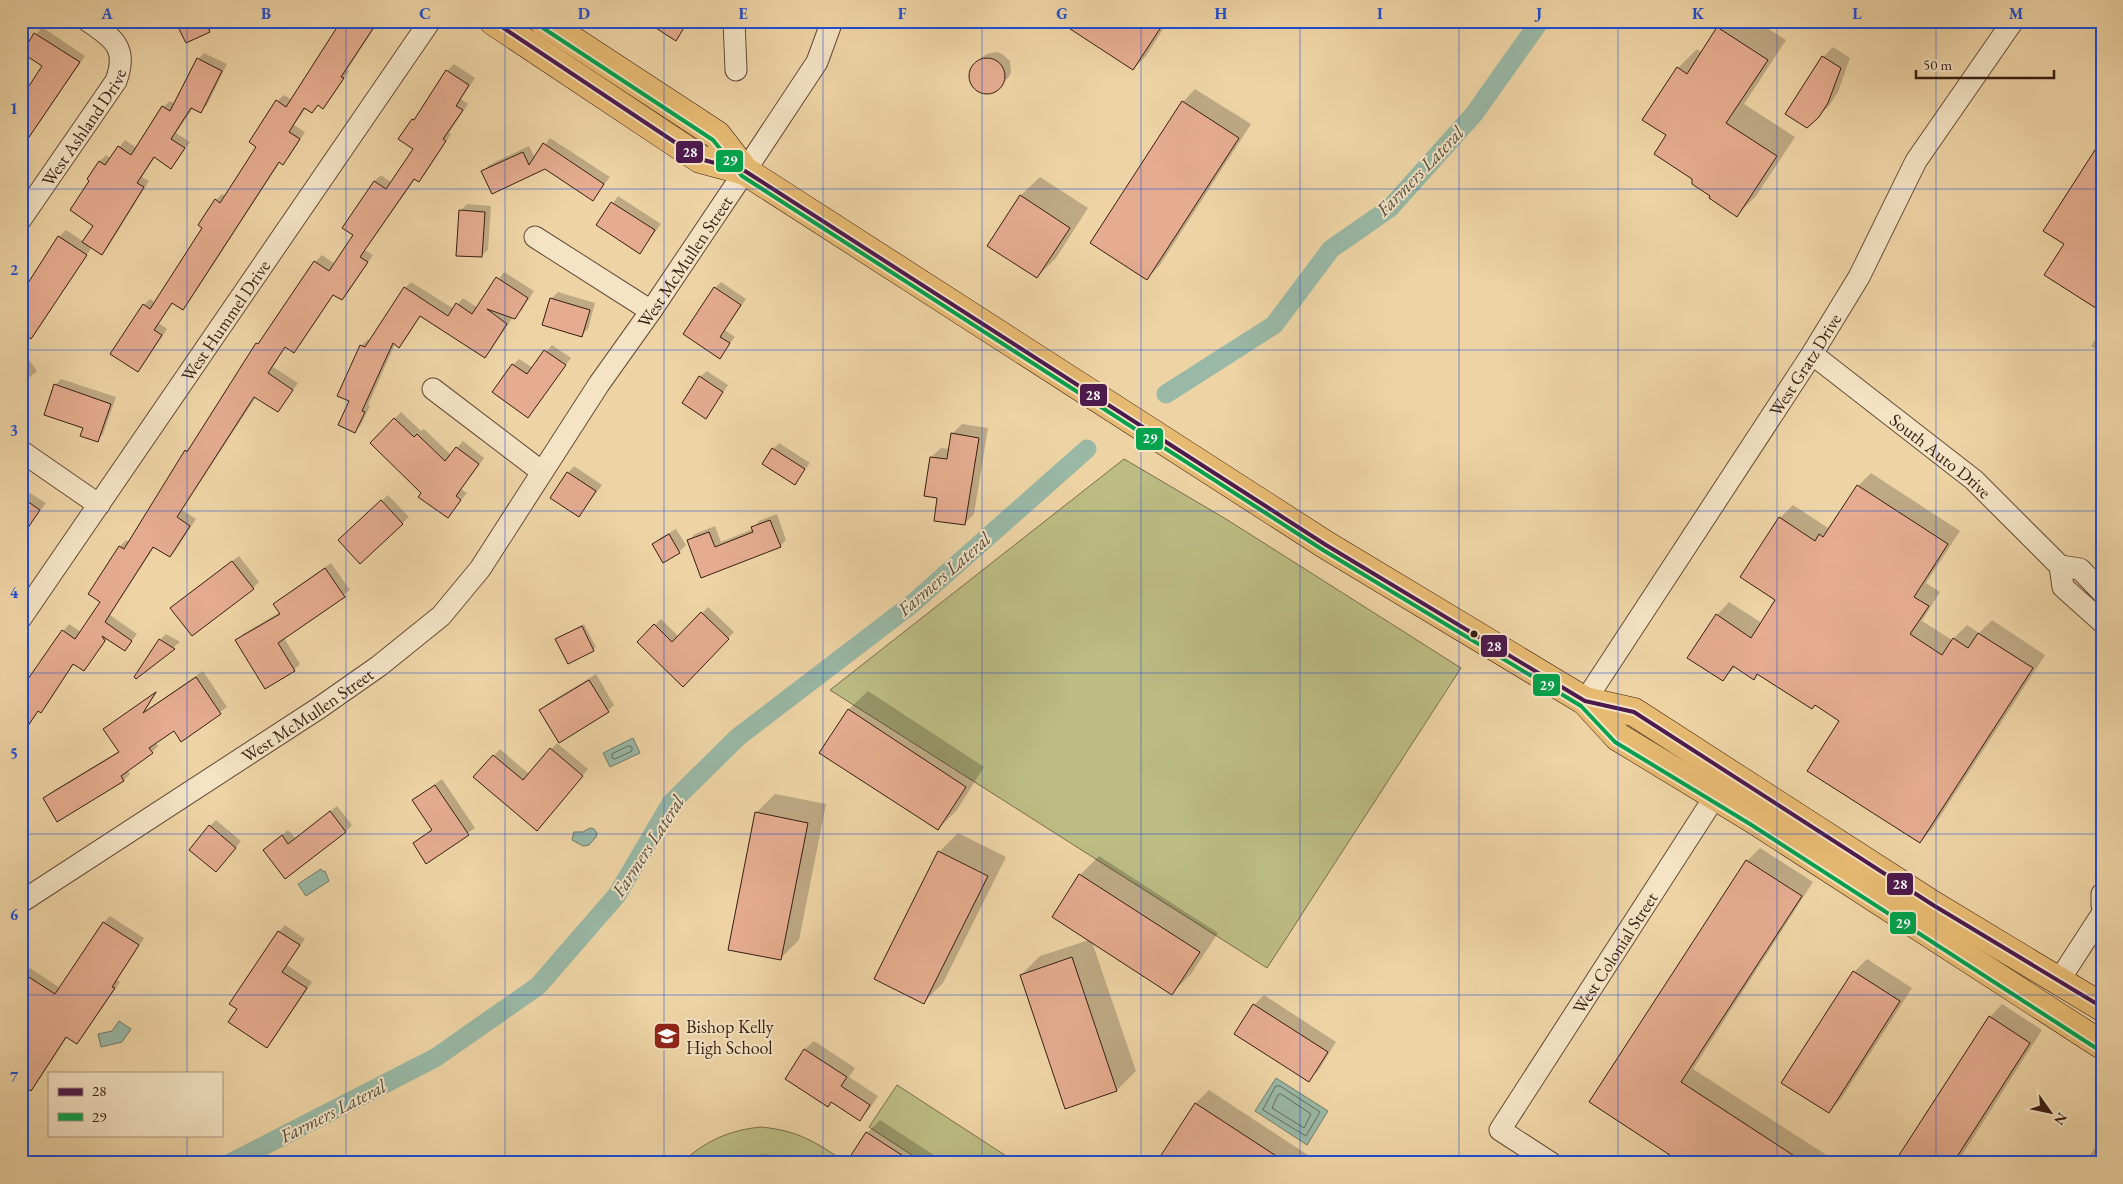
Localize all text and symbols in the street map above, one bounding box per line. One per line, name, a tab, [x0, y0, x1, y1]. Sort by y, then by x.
text: A	[100, 3, 113, 24]
text: B	[261, 3, 271, 24]
text: C	[419, 3, 431, 24]
text: D	[578, 3, 590, 24]
text: E	[738, 3, 748, 24]
text: F	[898, 3, 907, 24]
text: G	[1056, 3, 1068, 24]
text: H	[1215, 3, 1228, 24]
text: I	[1377, 3, 1383, 24]
text: J	[1534, 3, 1542, 24]
text: K	[1692, 3, 1705, 24]
text: L	[1852, 3, 1862, 24]
text: M	[2009, 3, 2024, 24]
scale bar	[1916, 48, 2053, 80]
text: 50 m	[1923, 55, 1952, 74]
street label: West Ashland Drive	[36, 67, 131, 190]
text: 1	[10, 98, 18, 119]
water label: Farmers Lateral	[1370, 120, 1470, 222]
line badge: 28	[675, 140, 704, 164]
text: 28	[683, 143, 697, 161]
line badge: 29	[715, 149, 744, 173]
text: 29	[723, 151, 738, 169]
street label: West McMullen Street	[632, 191, 737, 332]
street label: West Hummel Drive	[175, 255, 275, 385]
text: 2	[10, 259, 19, 280]
street label: West Gratz Drive	[1763, 309, 1846, 420]
line badge: 28	[1079, 383, 1108, 407]
text: 28	[1086, 386, 1100, 404]
street label: South Auto Drive	[1885, 408, 1997, 503]
text: 3	[10, 420, 18, 441]
line badge: 29	[1135, 427, 1164, 451]
text: 29	[1143, 429, 1158, 447]
water label: Farmers Lateral	[891, 526, 996, 622]
text: 4	[10, 582, 19, 603]
unlabelled marker	[1469, 629, 1479, 639]
line badge: 28	[1480, 634, 1508, 658]
text: 28	[1487, 637, 1501, 655]
street label: West McMullen Street	[237, 662, 378, 767]
line badge: 29	[1532, 673, 1561, 697]
text: 29	[1540, 676, 1555, 694]
text: 5	[10, 743, 18, 764]
water label: Farmers Lateral	[605, 790, 690, 902]
line badge: 28	[1886, 872, 1914, 896]
text: 28	[1893, 875, 1907, 893]
street label: West Colonial Street	[1567, 887, 1662, 1018]
text: 6	[10, 904, 19, 925]
line badge: 29	[1889, 911, 1917, 935]
text: 29	[1896, 914, 1911, 932]
place label: Bishop Kelly High School	[686, 1015, 774, 1059]
school or university icon: Bishop Kelly High School	[652, 1021, 682, 1051]
text: 7	[10, 1066, 19, 1087]
legend	[48, 1072, 222, 1136]
water label: Farmers Lateral	[275, 1073, 391, 1149]
text: 28	[92, 1081, 106, 1100]
north arrow	[2026, 1086, 2076, 1136]
text: 29	[92, 1107, 106, 1126]
text: N	[2050, 1109, 2072, 1129]

